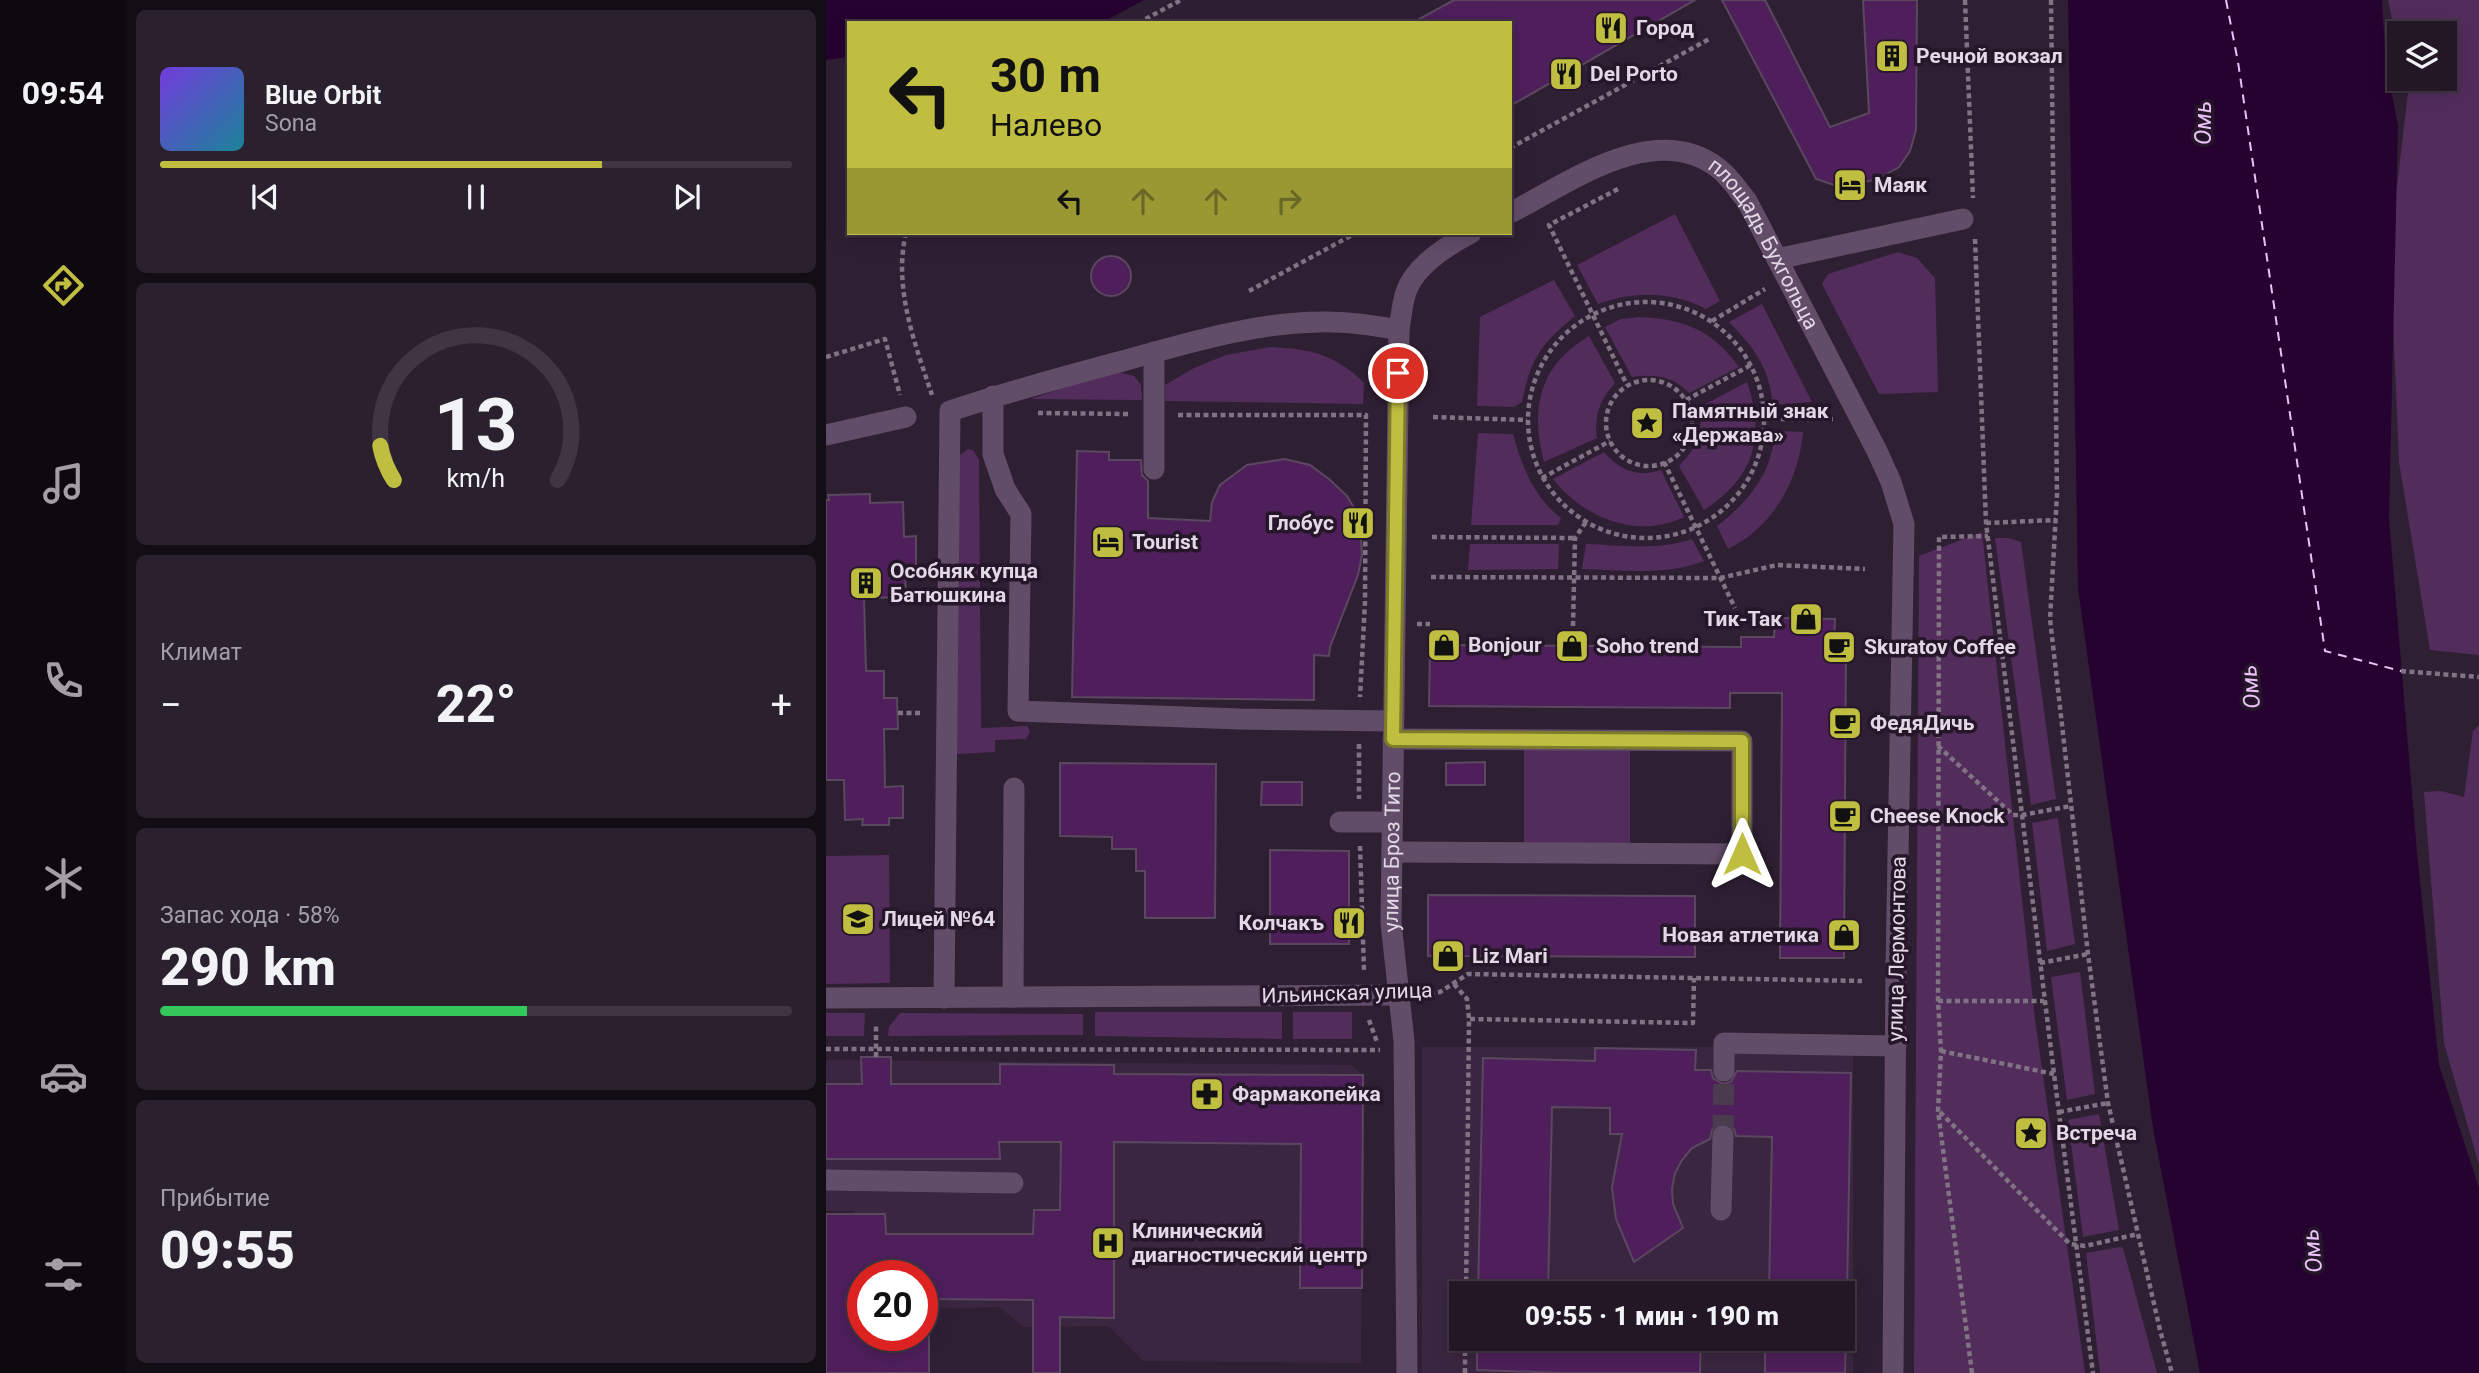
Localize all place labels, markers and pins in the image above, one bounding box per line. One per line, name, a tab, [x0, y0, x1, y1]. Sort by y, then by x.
restaurant icon: Город	[1592, 9, 1630, 47]
place label: Город	[1636, 16, 1694, 40]
building icon: Речной вокзал	[1873, 37, 1911, 75]
place label: Речной вокзал	[1916, 44, 2063, 68]
restaurant icon: Del Porto	[1547, 55, 1585, 93]
place label: Del Porto	[1590, 62, 1678, 86]
hotel icon: Маяк	[1831, 166, 1869, 204]
place label: Маяк	[1874, 173, 1927, 197]
pin	[1368, 343, 1428, 403]
place label: Памятный знак «Держава»	[1672, 399, 1829, 447]
place icon: Памятный знак «Держава»	[1628, 404, 1666, 442]
restaurant icon: Глобус	[1339, 504, 1377, 542]
place label: Глобус	[1268, 511, 1334, 535]
hotel icon: Tourist	[1089, 523, 1127, 561]
place label: Tourist	[1132, 530, 1198, 554]
place label: Особняк купца Батюшкина	[890, 559, 1038, 607]
building icon: Особняк купца Батюшкина	[847, 564, 885, 602]
shop icon: Тик-Так	[1787, 600, 1825, 638]
place label: Тик-Так	[1703, 607, 1782, 631]
shop icon: Bonjour	[1425, 626, 1463, 664]
shop icon: Soho trend	[1553, 627, 1591, 665]
cafe icon: Skuratov Coffee	[1820, 628, 1858, 666]
place label: Bonjour	[1468, 633, 1542, 657]
place label: Soho trend	[1596, 634, 1699, 658]
place label: Skuratov Coffee	[1864, 635, 2016, 659]
cafe icon: ФедяДичь	[1826, 704, 1864, 742]
place label: ФедяДичь	[1870, 711, 1975, 735]
cafe icon: Cheese Knock	[1826, 797, 1864, 835]
place label: Cheese Knock	[1870, 804, 2005, 828]
school or university icon: Лицей №64	[839, 900, 877, 938]
restaurant icon: Колчакъ	[1330, 904, 1368, 942]
place label: Лицей №64	[882, 907, 995, 931]
place label: Колчакъ	[1239, 911, 1324, 935]
shop icon: Новая атлетика	[1825, 916, 1863, 954]
place label: Новая атлетика	[1662, 923, 1819, 947]
shop icon: Liz Mari	[1429, 937, 1467, 975]
place label: Liz Mari	[1472, 944, 1548, 968]
pharmacy icon: Фармакопейка	[1188, 1075, 1226, 1113]
place label: Фармакопейка	[1232, 1082, 1381, 1106]
place icon: Встреча	[2012, 1114, 2050, 1152]
place label: Встреча	[2056, 1121, 2137, 1145]
place label: Клинический диагностический центр	[1132, 1219, 1368, 1267]
hospital icon: Клинический диагностический центр	[1089, 1224, 1127, 1262]

